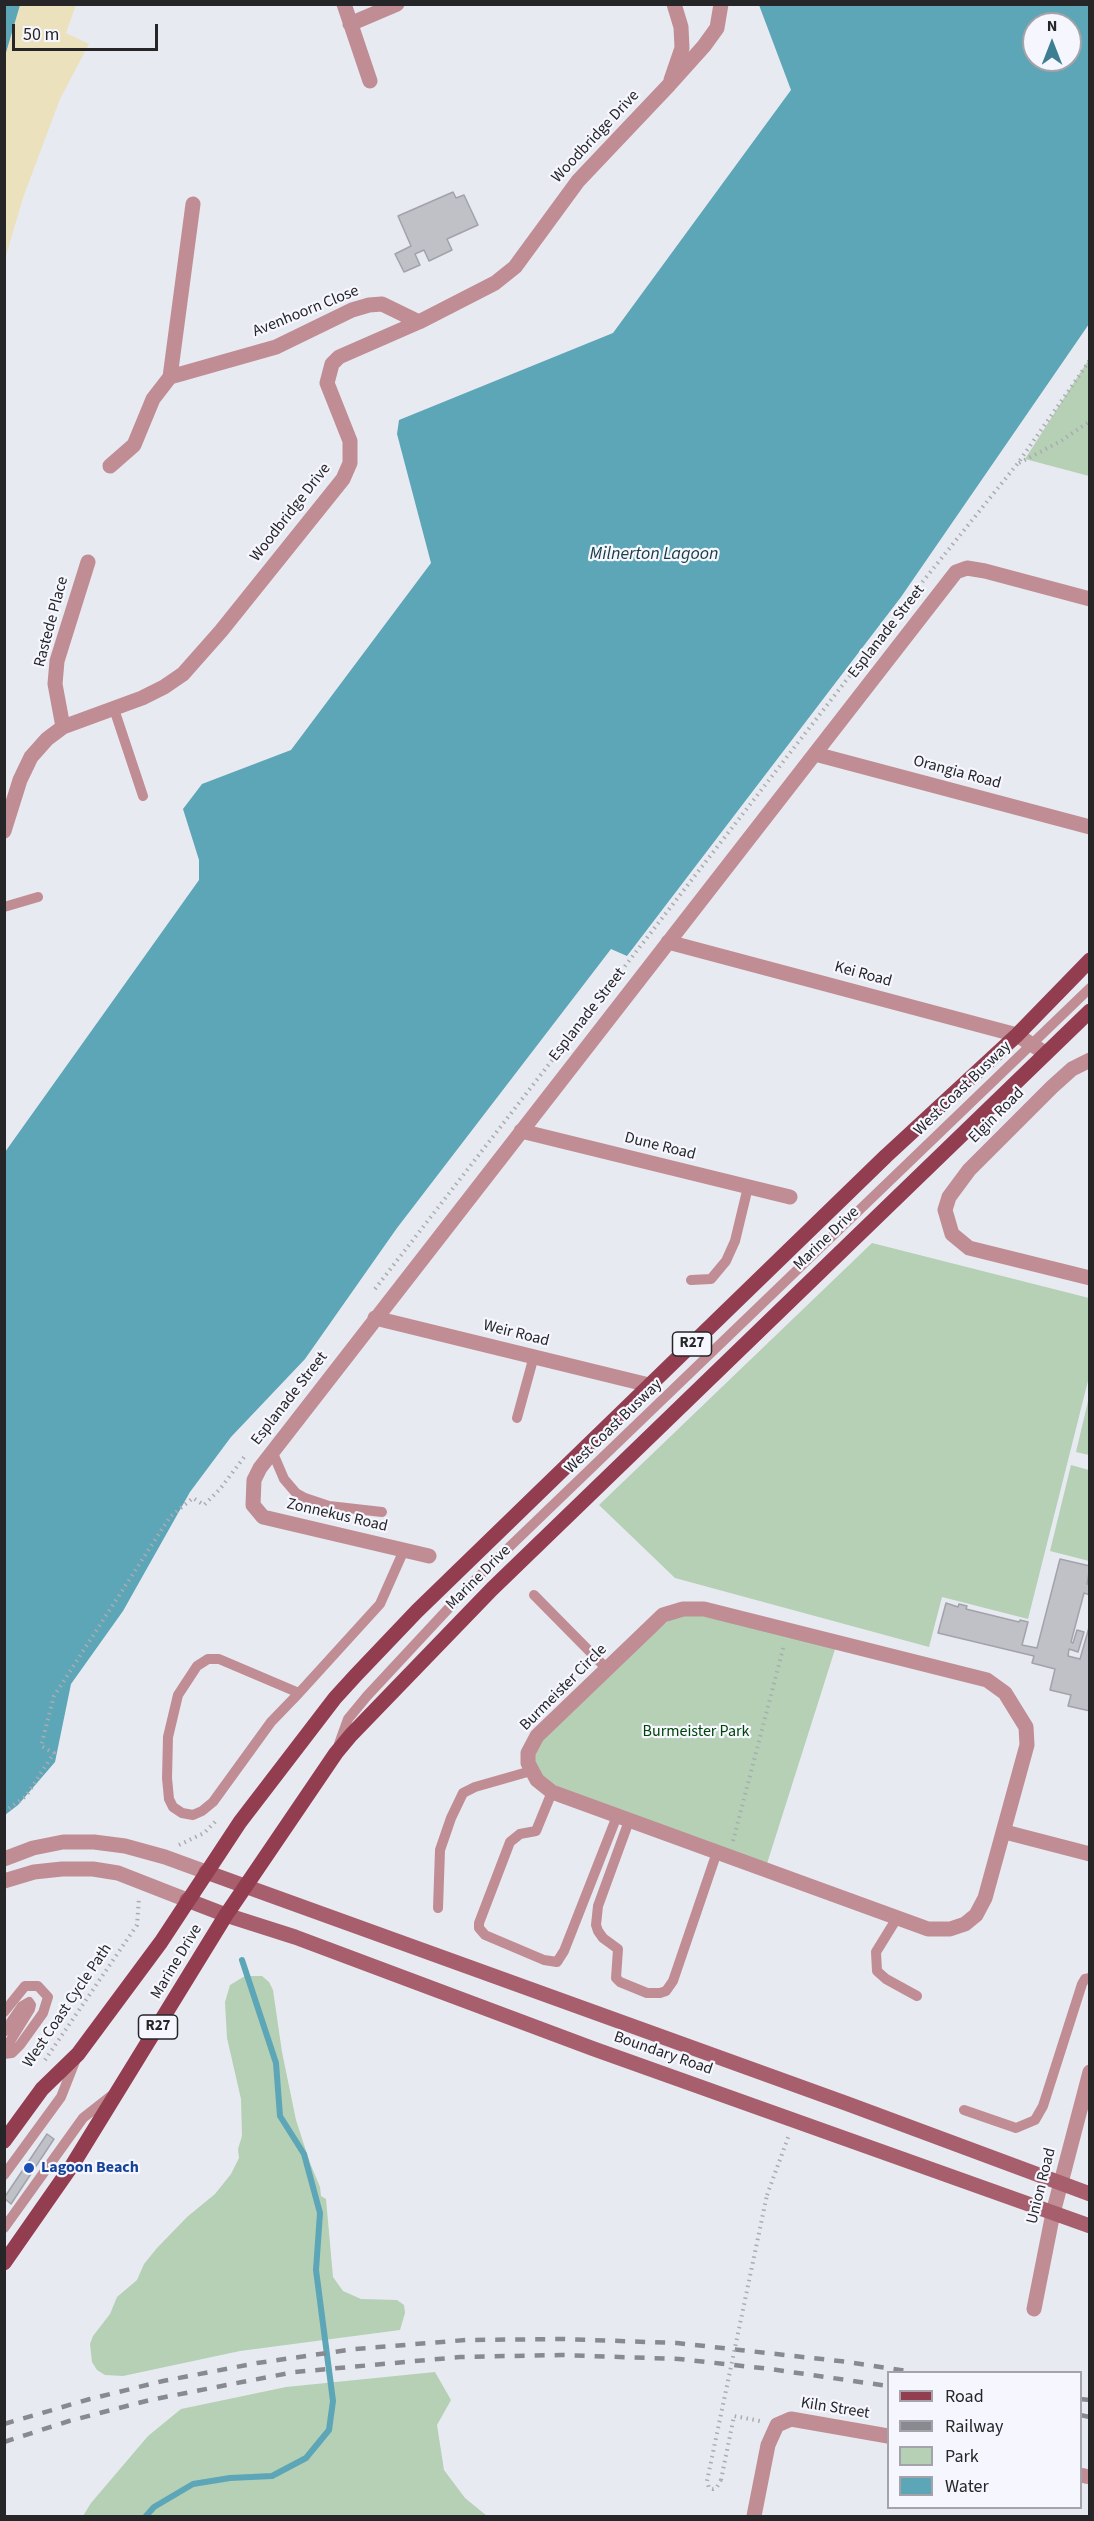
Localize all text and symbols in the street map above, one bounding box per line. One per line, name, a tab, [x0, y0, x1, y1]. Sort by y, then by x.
scale bar	[15, 12, 160, 50]
north arrow	[1022, 12, 1082, 72]
text: N	[1047, 15, 1057, 37]
text: 50 m	[23, 22, 59, 47]
street label: Woodbridge Drive	[548, 87, 644, 187]
street label: Avenhoorn Close	[250, 282, 362, 342]
street label: Woodbridge Drive	[247, 460, 335, 566]
water label: Milnerton Lagoon	[590, 544, 718, 566]
street label: Rastede Place	[31, 575, 73, 669]
street label: Esplanade Street	[845, 582, 929, 682]
street label: Orangia Road	[911, 752, 1003, 794]
street label: Kei Road	[832, 958, 894, 992]
street label: Esplanade Street	[546, 965, 630, 1065]
street label: West Coast Busway	[910, 1038, 1016, 1140]
street label: Elgin Road	[965, 1084, 1029, 1148]
street label: Dune Road	[622, 1129, 698, 1165]
street label: Marine Drive	[790, 1203, 864, 1275]
street label: Weir Road	[481, 1317, 551, 1351]
road number: R27	[672, 1332, 712, 1356]
street label: Esplanade Street	[248, 1349, 332, 1449]
street label: West Coast Busway	[561, 1376, 667, 1478]
street label: Zonnekus Road	[285, 1495, 389, 1537]
street label: Marine Drive	[443, 1542, 515, 1614]
street label: Burmeister Circle	[517, 1641, 611, 1735]
park label: Burmeister Park	[643, 1722, 749, 1742]
street label: Marine Drive	[147, 1921, 207, 2003]
street label: West Coast Cycle Path	[19, 1940, 117, 2072]
road number: R27	[138, 2015, 178, 2039]
street label: Boundary Road	[611, 2028, 715, 2080]
street label: Union Road	[1023, 2146, 1061, 2226]
place label: Lagoon Beach	[41, 2158, 139, 2178]
marker: Lagoon Beach	[22, 2161, 36, 2175]
legend	[887, 2371, 1082, 2509]
text: Road	[945, 2384, 984, 2409]
street label: Kiln Street	[799, 2394, 871, 2424]
text: Railway	[945, 2414, 1004, 2439]
text: Park	[945, 2444, 979, 2469]
text: Water	[945, 2474, 989, 2499]

